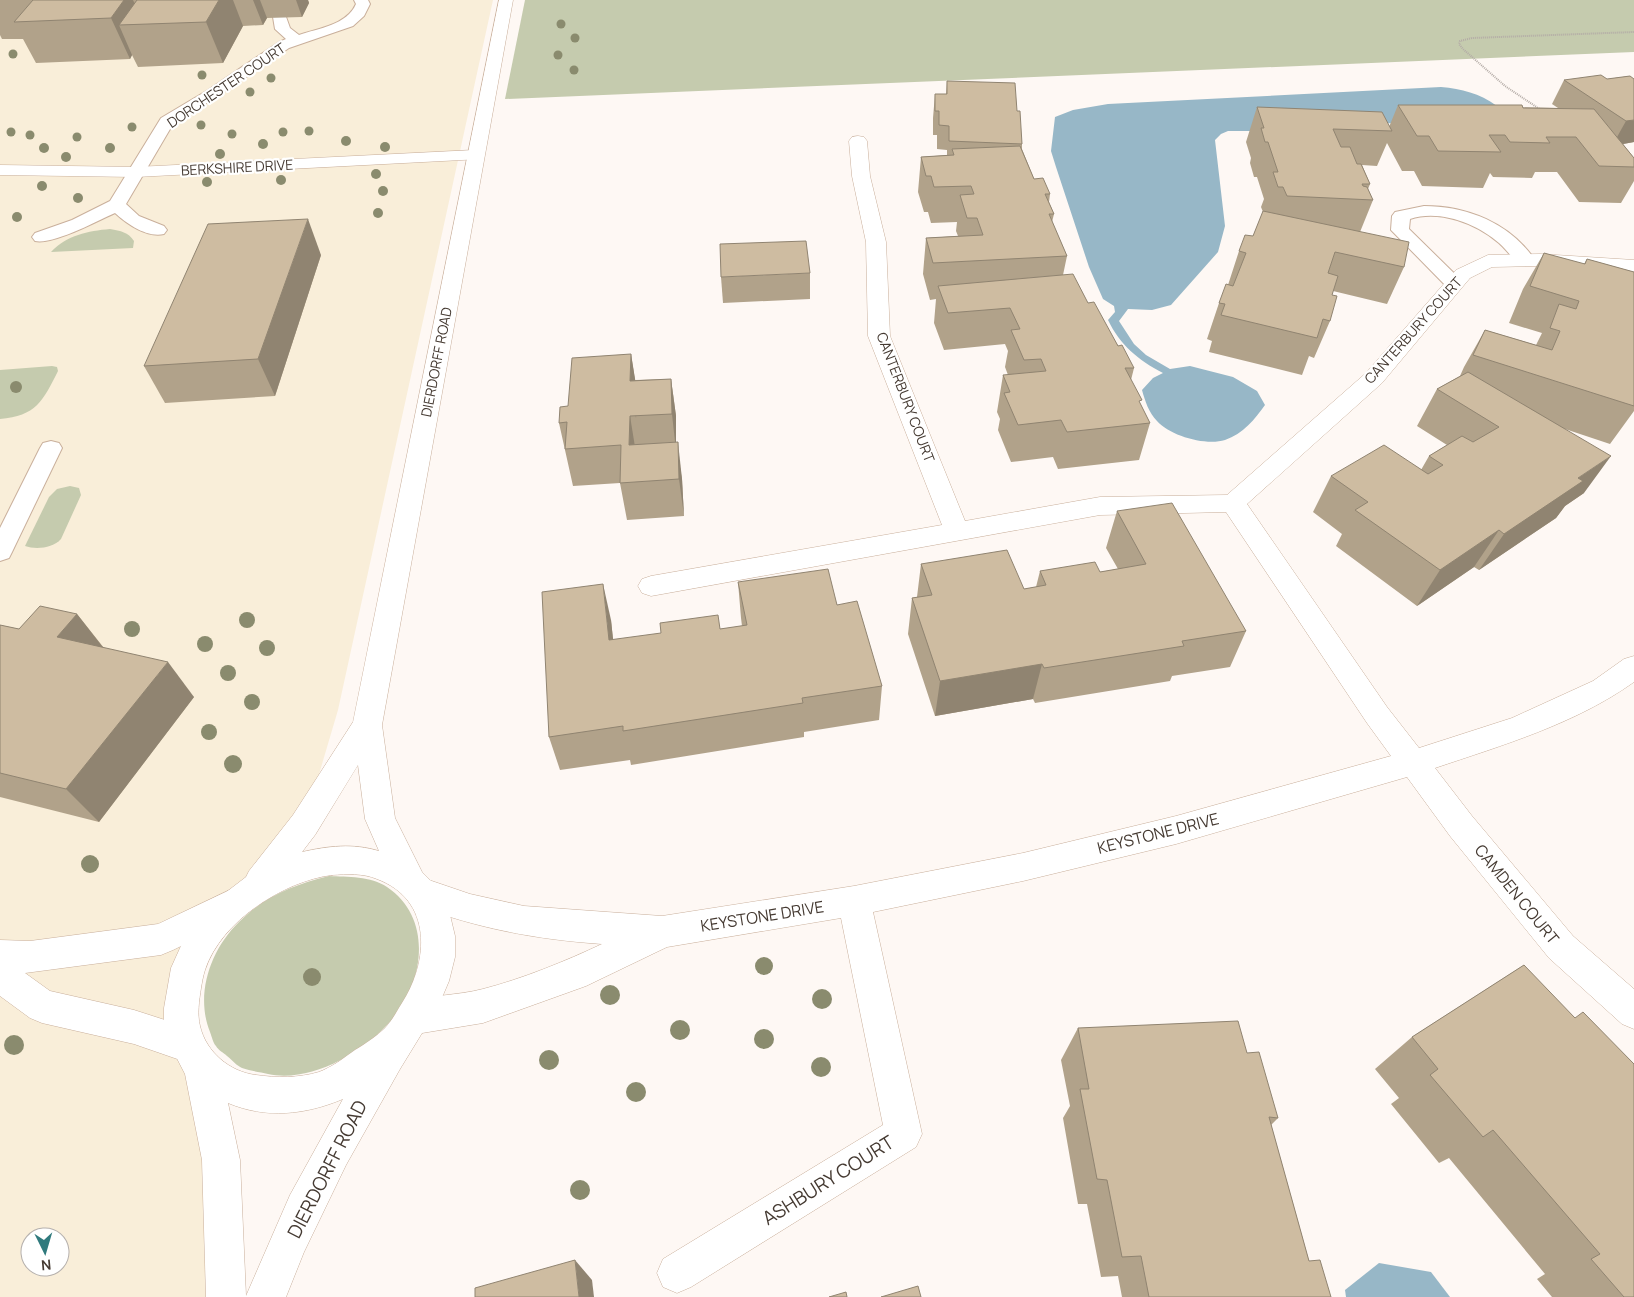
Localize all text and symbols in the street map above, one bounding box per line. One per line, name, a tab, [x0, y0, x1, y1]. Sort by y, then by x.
street label: DORCHESTER COURT	[163, 38, 290, 132]
street label: BERKSHIRE DRIVE	[180, 155, 294, 179]
street label: CANTERBURY COURT	[1360, 272, 1467, 387]
street label: DIERDORFF ROAD	[416, 305, 456, 419]
street label: CANTERBURY COURT	[872, 329, 940, 465]
street label: KEYSTONE DRIVE	[1095, 807, 1221, 859]
street label: CAMDEN COURT	[1470, 839, 1564, 949]
street label: KEYSTONE DRIVE	[699, 895, 825, 937]
street label: DIERDORFF ROAD	[281, 1096, 373, 1242]
street label: ASHBURY COURT	[757, 1129, 899, 1231]
north arrow	[20, 1227, 70, 1277]
text: N	[40, 1256, 52, 1275]

